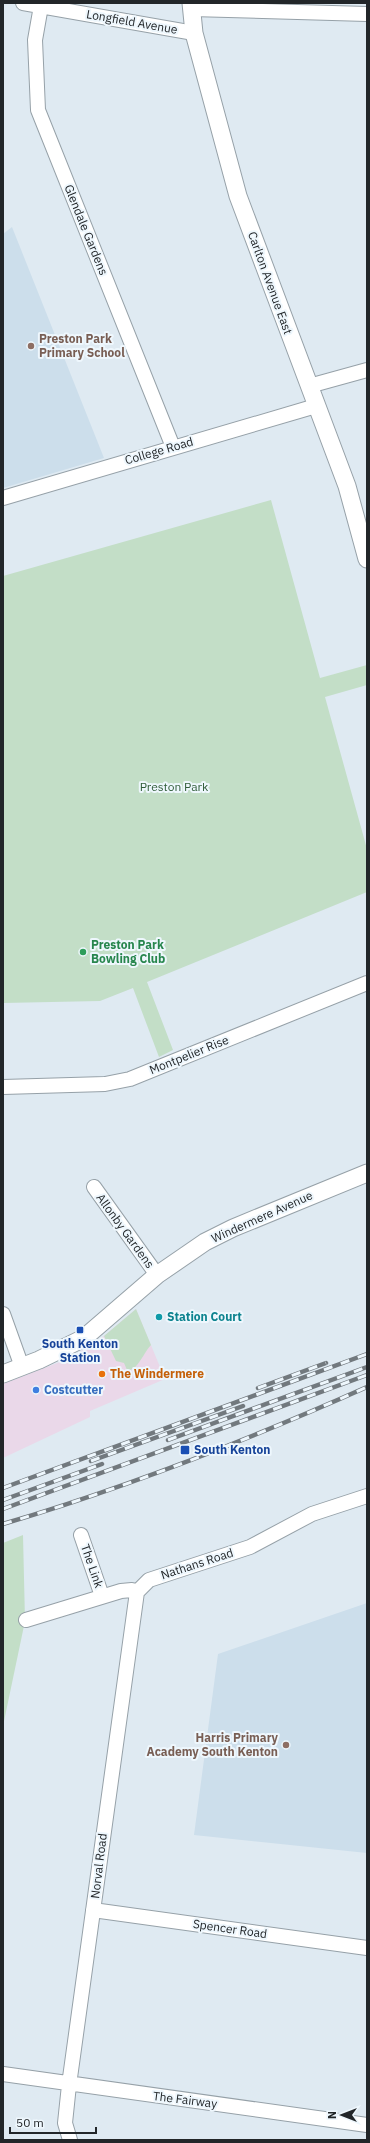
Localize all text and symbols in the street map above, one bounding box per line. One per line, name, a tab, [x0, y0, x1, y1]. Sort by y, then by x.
street label: Longfield Avenue	[85, 6, 179, 37]
street label: Glendale Gardens	[61, 182, 112, 277]
street label: Carlton Avenue East	[245, 229, 296, 336]
place label: Preston Park Primary School	[39, 331, 125, 360]
marker: Preston Park Primary School	[26, 341, 36, 351]
street label: College Road	[123, 434, 195, 467]
park label: Preston Park	[140, 779, 209, 794]
place label: Preston Park Bowling Club	[91, 937, 165, 966]
marker: Preston Park Bowling Club	[78, 947, 88, 957]
street label: Montpelier Rise	[147, 1032, 231, 1077]
street label: Windermere Avenue	[209, 1187, 315, 1246]
street label: Allonby Gardens	[93, 1190, 158, 1271]
place label: Station Court	[167, 1309, 242, 1324]
marker: Station Court	[154, 1312, 164, 1322]
marker: South Kenton Station	[75, 1325, 85, 1335]
place label: South Kenton Station	[42, 1336, 118, 1365]
place label: The Windermere	[110, 1366, 204, 1381]
marker: The Windermere	[97, 1369, 107, 1379]
place label: Costcutter	[44, 1382, 103, 1397]
marker: Costcutter	[31, 1385, 41, 1395]
place label: South Kenton	[194, 1442, 270, 1457]
marker: South Kenton	[179, 1444, 191, 1456]
street label: The Link	[78, 1542, 107, 1590]
street label: Nathans Road	[159, 1545, 235, 1582]
place label: Harris Primary Academy South Kenton	[146, 1730, 279, 1759]
marker: Harris Primary Academy South Kenton	[281, 1740, 291, 1750]
street label: Norval Road	[87, 1832, 110, 1899]
street label: Spencer Road	[192, 1916, 268, 1941]
street label: The Fairway	[152, 2088, 218, 2111]
north arrow	[322, 2095, 362, 2135]
scale bar	[10, 2109, 96, 2135]
text: N	[325, 2111, 339, 2119]
text: 50 m	[16, 2115, 44, 2130]

